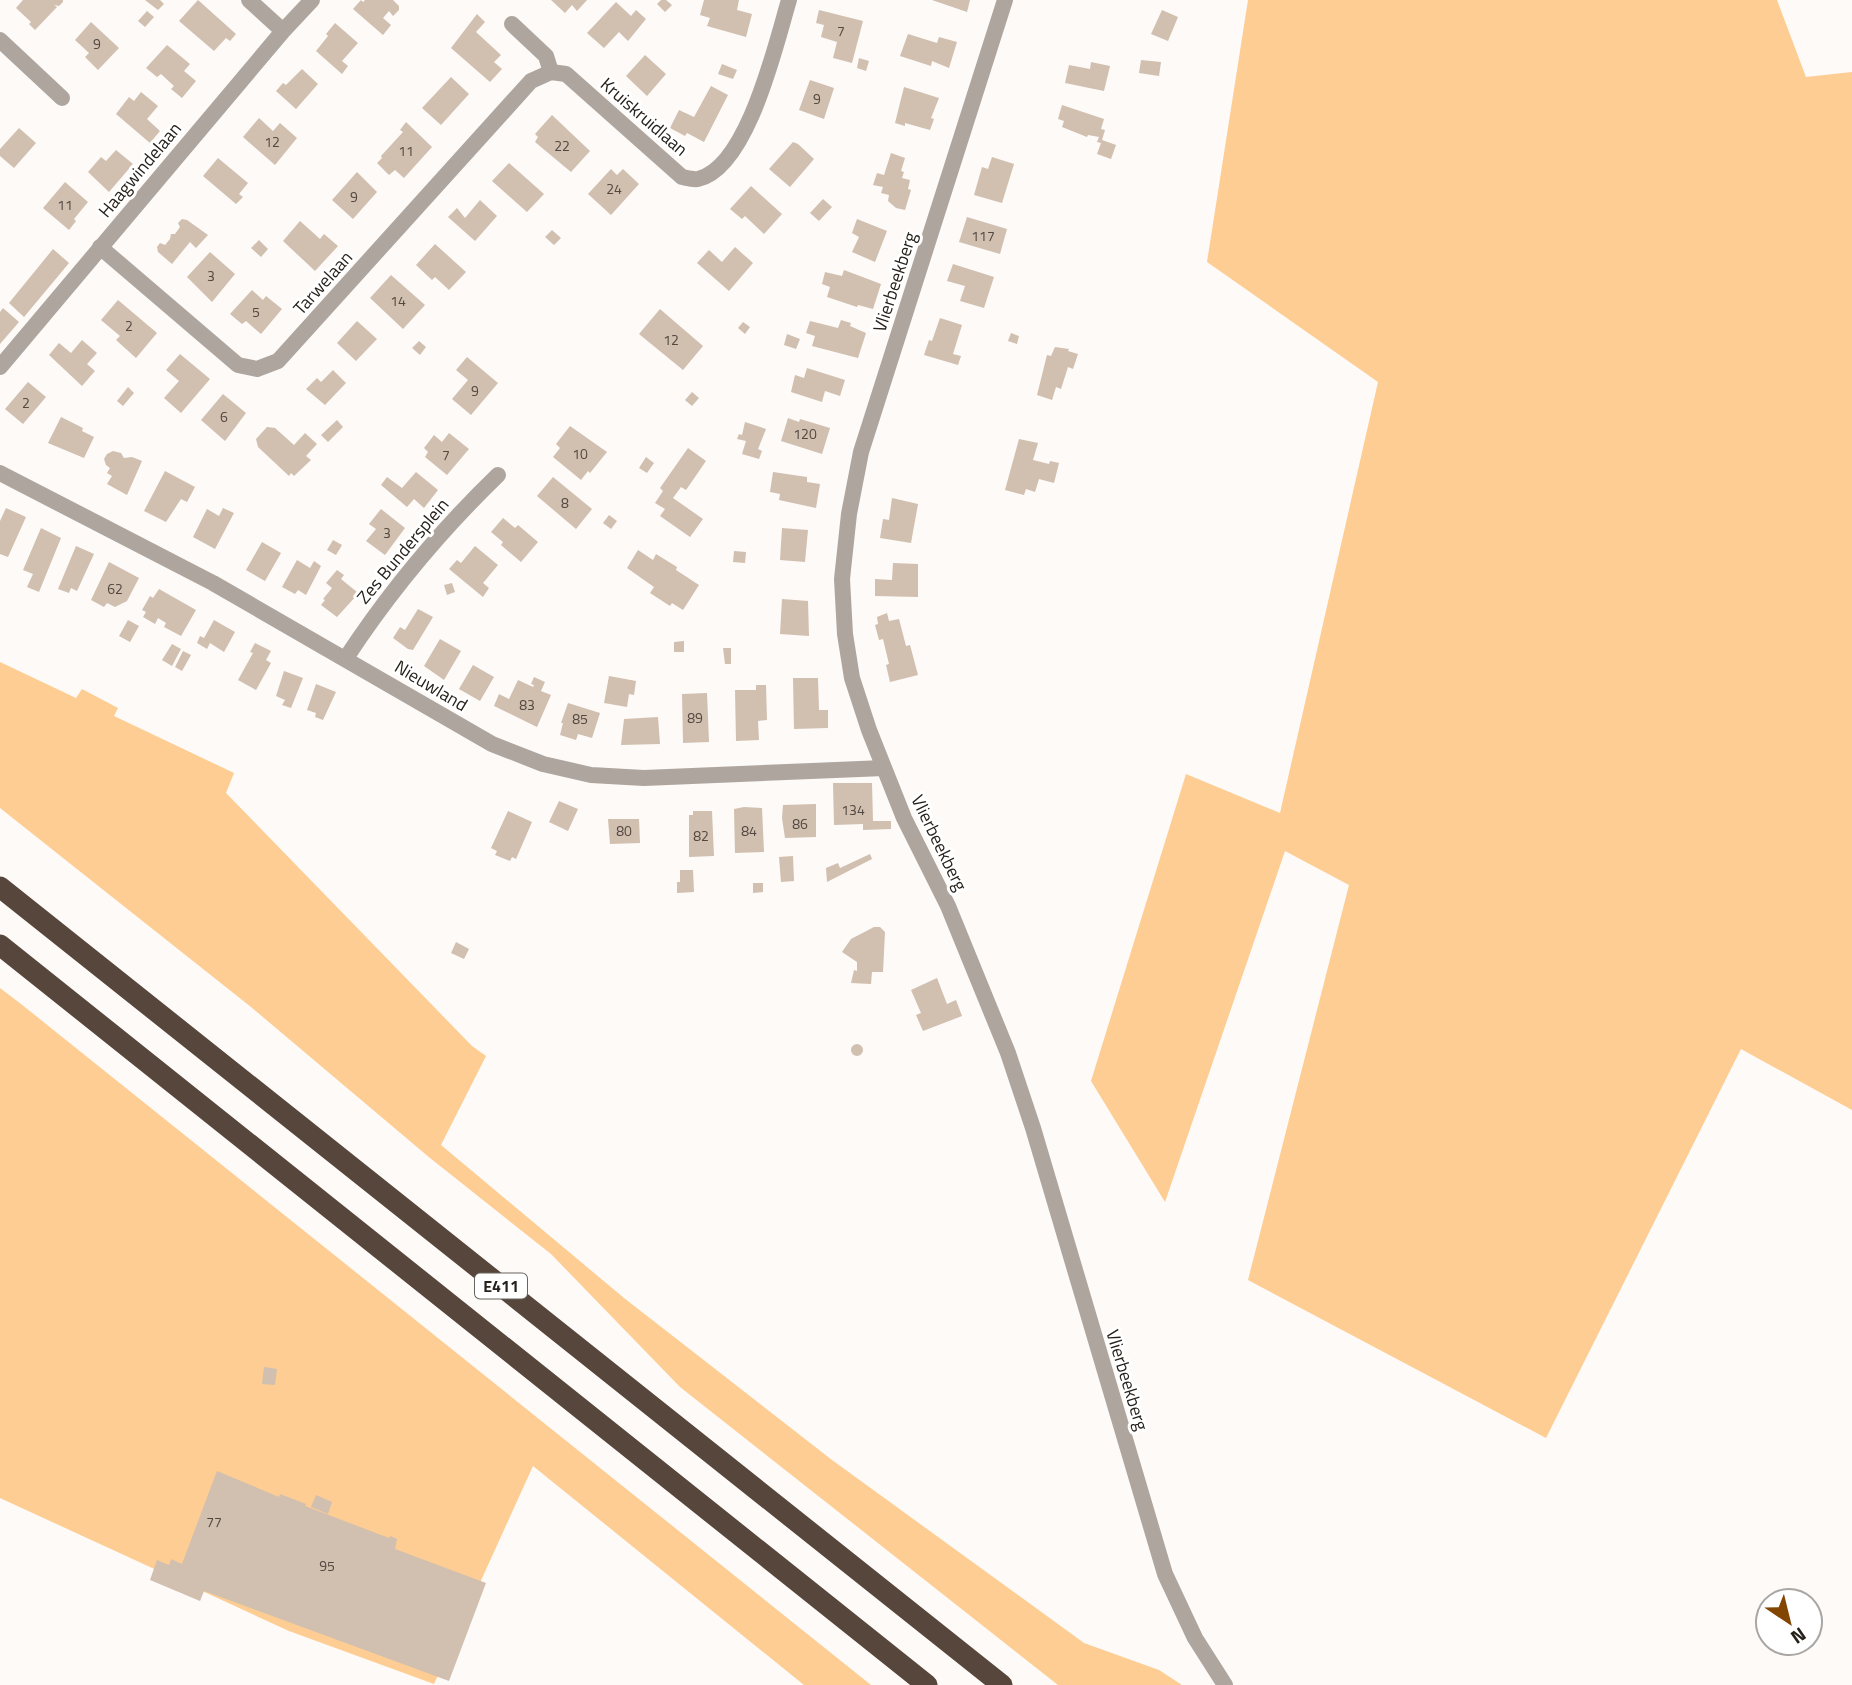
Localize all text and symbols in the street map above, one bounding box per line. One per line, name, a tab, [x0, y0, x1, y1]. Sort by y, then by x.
house number: 7	[837, 20, 845, 41]
house number: 9	[93, 33, 101, 54]
street label: Kruiskruidlaan	[595, 71, 694, 162]
house number: 9	[813, 88, 821, 109]
street label: Haagwindelaan	[92, 116, 188, 223]
house number: 12	[264, 131, 280, 152]
house number: 22	[554, 135, 570, 156]
house number: 11	[398, 140, 414, 161]
house number: 24	[606, 178, 622, 199]
house number: 9	[350, 186, 358, 207]
house number: 11	[57, 194, 73, 215]
house number: 117	[971, 225, 995, 246]
street label: Vlierbeekberg	[866, 228, 923, 336]
street label: Tarwelaan	[287, 245, 359, 321]
house number: 3	[207, 265, 215, 286]
house number: 14	[390, 290, 406, 311]
house number: 5	[252, 301, 260, 322]
house number: 2	[125, 315, 133, 336]
house number: 12	[663, 329, 679, 350]
house number: 9	[471, 380, 479, 401]
house number: 2	[22, 392, 30, 413]
house number: 6	[220, 406, 228, 427]
house number: 120	[793, 423, 817, 444]
house number: 10	[572, 443, 588, 464]
house number: 7	[442, 444, 450, 465]
street label: Zes Bundersplein	[350, 492, 455, 609]
house number: 8	[561, 492, 569, 513]
house number: 3	[383, 522, 391, 543]
house number: 62	[107, 578, 123, 599]
street label: Nieuwland	[390, 653, 473, 718]
house number: 83	[519, 694, 535, 715]
house number: 89	[687, 707, 703, 728]
house number: 85	[572, 708, 588, 729]
street label: Vlierbeekberg	[905, 790, 974, 895]
house number: 134	[841, 799, 865, 820]
house number: 86	[792, 813, 808, 834]
house number: 80	[616, 820, 632, 841]
house number: 84	[741, 820, 757, 841]
house number: 82	[693, 825, 709, 846]
road number: E411	[475, 1274, 527, 1298]
street label: Vlierbeekberg	[1099, 1326, 1156, 1434]
house number: 77	[206, 1511, 222, 1532]
house number: 95	[319, 1555, 335, 1576]
north arrow	[1754, 1587, 1824, 1657]
text: N	[1785, 1621, 1813, 1652]

